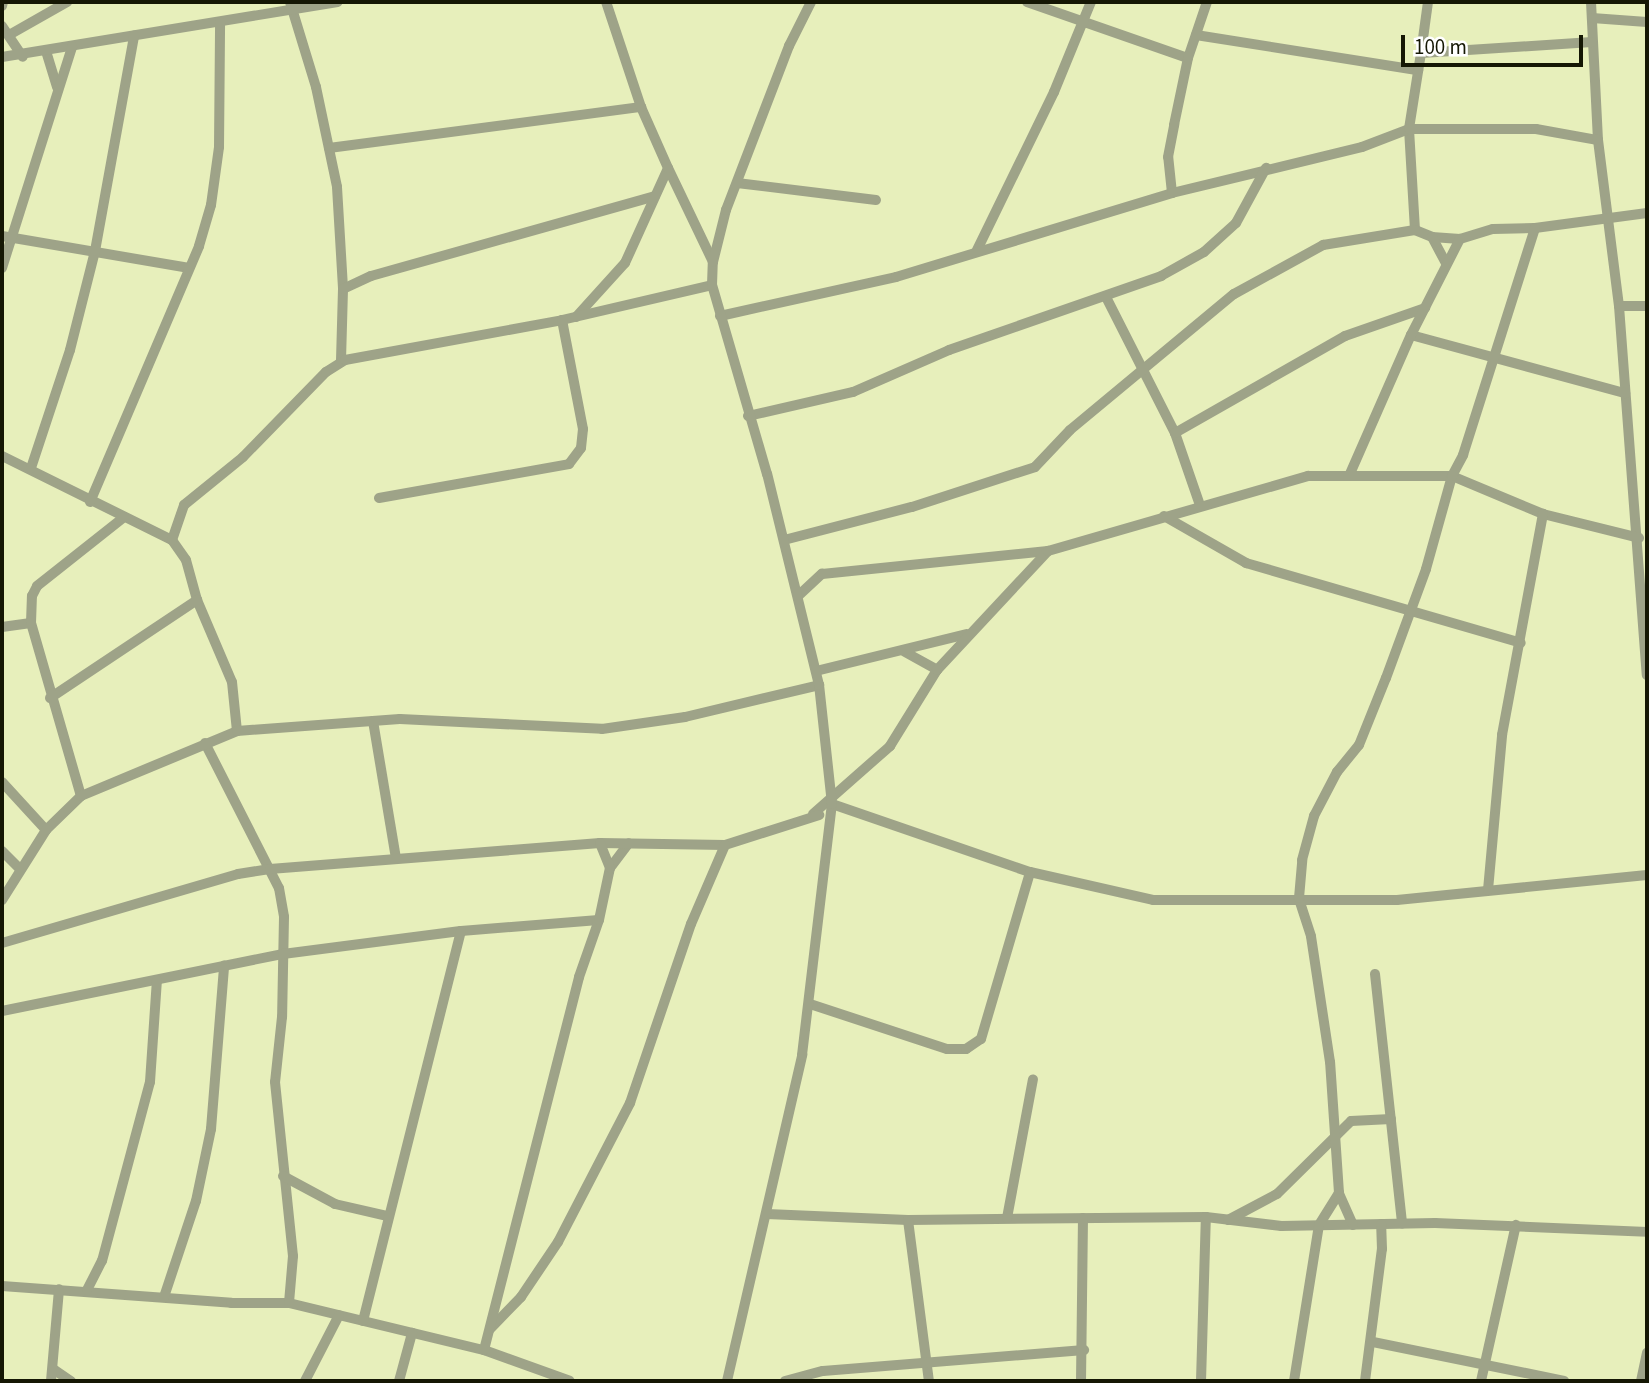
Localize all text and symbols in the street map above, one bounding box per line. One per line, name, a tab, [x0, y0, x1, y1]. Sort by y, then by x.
scale bar	[1404, 21, 1586, 65]
text: 100 m	[1414, 32, 1467, 62]

